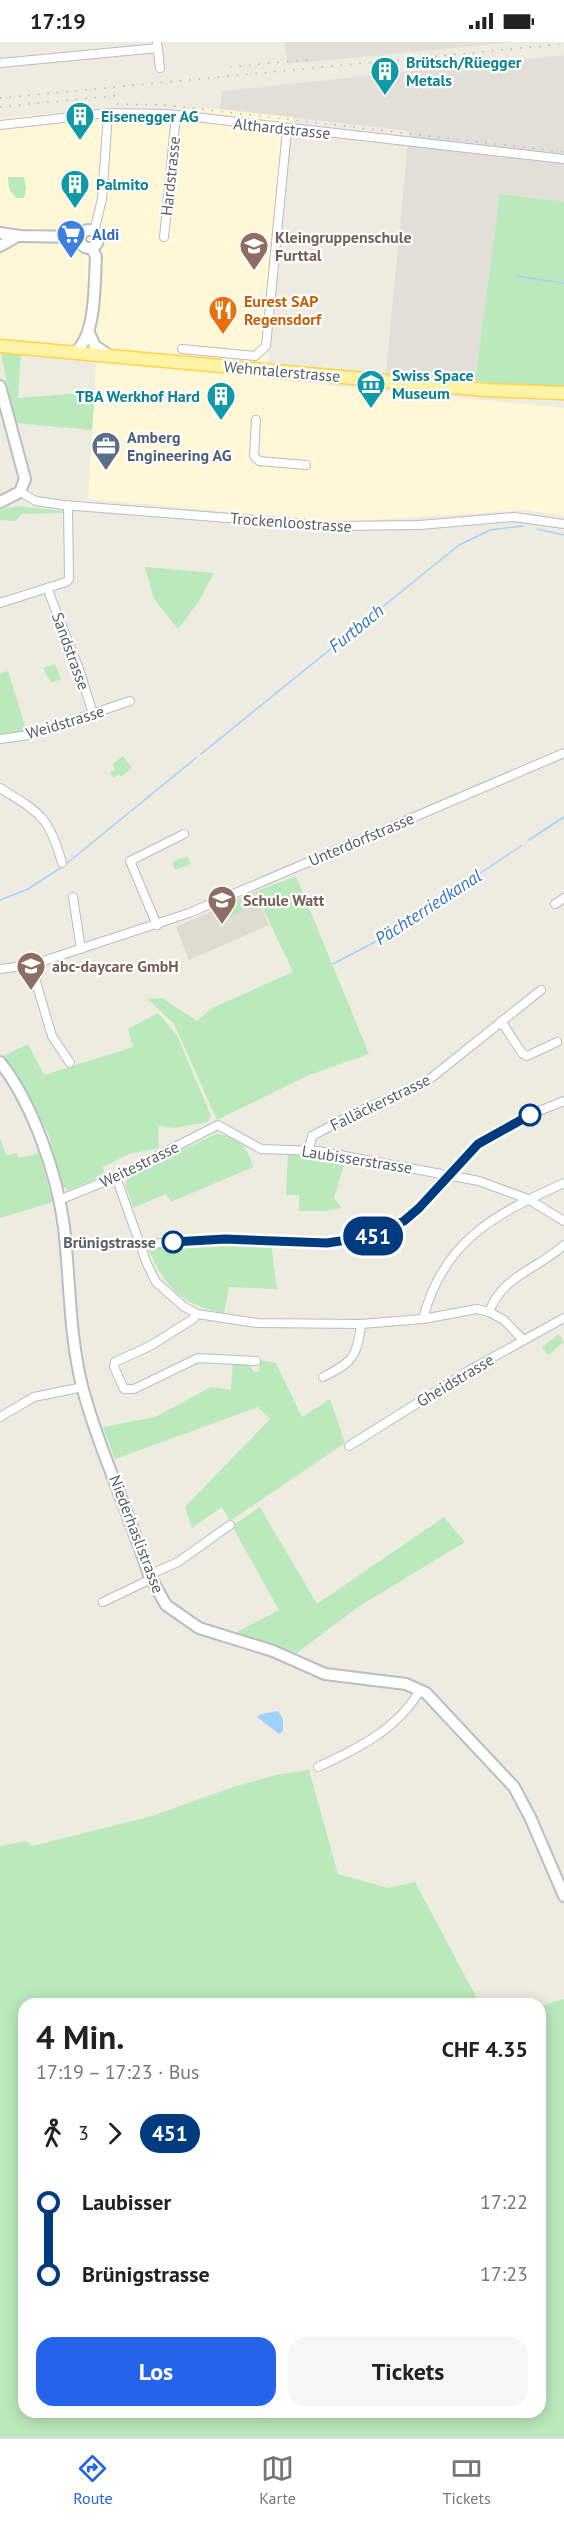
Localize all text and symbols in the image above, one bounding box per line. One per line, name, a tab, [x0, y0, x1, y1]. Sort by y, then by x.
text: 17:19	[30, 7, 86, 35]
place label: Brütsch/Rüegger Metals	[406, 52, 522, 90]
building icon: Brütsch/Rüegger Metals	[369, 55, 401, 97]
building icon: Eisenegger AG	[64, 100, 96, 142]
place label: Eisenegger AG	[101, 106, 199, 126]
street label: Althardstrasse	[233, 113, 331, 143]
street label: Hardstrasse	[156, 135, 184, 217]
building icon: Palmito	[59, 168, 91, 210]
place label: Palmito	[96, 174, 149, 194]
supermarket icon: Aldi	[55, 218, 87, 260]
place label: Aldi	[92, 224, 119, 244]
place label: Kleingruppenschule Furttal	[275, 227, 412, 265]
school or university icon: Kleingruppenschule Furttal	[238, 230, 270, 272]
place label: Eurest SAP Regensdorf	[244, 291, 322, 329]
restaurant icon: Eurest SAP Regensdorf	[207, 294, 239, 336]
street label: Wehntalerstrasse	[223, 356, 341, 386]
place label: Swiss Space Museum	[392, 365, 474, 403]
museum icon: Swiss Space Museum	[355, 368, 387, 410]
building icon: TBA Werkhof Hard	[205, 380, 237, 422]
place label: TBA Werkhof Hard	[75, 386, 200, 406]
place label: Amberg Engineering AG	[127, 427, 232, 465]
office icon: Amberg Engineering AG	[90, 430, 122, 472]
street label: Trockenloostrasse	[230, 508, 352, 536]
water label: Furtbach	[324, 599, 388, 657]
street label: Sandstrasse	[48, 610, 94, 692]
street label: Weidstrasse	[23, 701, 107, 743]
street label: Unterdorfstrasse	[305, 808, 417, 870]
water label: Pächterriedkanal	[370, 864, 486, 950]
school or university icon: Schule Watt	[206, 884, 238, 926]
place label: Schule Watt	[243, 890, 325, 910]
school or university icon: abc-daycare GmbH	[15, 950, 47, 992]
place label: abc-daycare GmbH	[52, 956, 179, 976]
street label: Falläckerstrasse	[327, 1069, 433, 1135]
unlabelled marker	[519, 1104, 541, 1126]
street label: Weitestrasse	[96, 1136, 182, 1192]
street label: Laubisserstrasse	[300, 1140, 414, 1178]
line badge: 451	[338, 1216, 407, 1256]
text: 451	[355, 1223, 391, 1250]
marker: Brünigstrasse	[162, 1231, 184, 1253]
place label: Brünigstrasse	[63, 1232, 156, 1252]
street label: Gheidstrasse	[413, 1349, 497, 1411]
street label: Niederhaslistrasse	[105, 1472, 169, 1596]
text: 4 Min.	[36, 2015, 124, 2058]
text: CHF 4.35	[442, 2035, 528, 2063]
text: 17:19 – 17:23 · Bus	[36, 2059, 200, 2085]
icon: walk	[36, 2117, 69, 2150]
icon: forward	[98, 2117, 131, 2150]
text: 3	[78, 2120, 89, 2146]
text: 451	[152, 2120, 188, 2147]
text: Laubisser	[82, 2188, 171, 2216]
text: 17:22	[480, 2189, 528, 2215]
text: Brünigstrasse	[82, 2260, 210, 2288]
text: 17:23	[480, 2261, 528, 2287]
button: Los	[36, 2337, 276, 2406]
button: Tickets	[288, 2337, 528, 2406]
tab: Route	[73, 2452, 113, 2508]
tab: Karte	[259, 2452, 296, 2508]
tab: Tickets	[443, 2452, 491, 2508]

